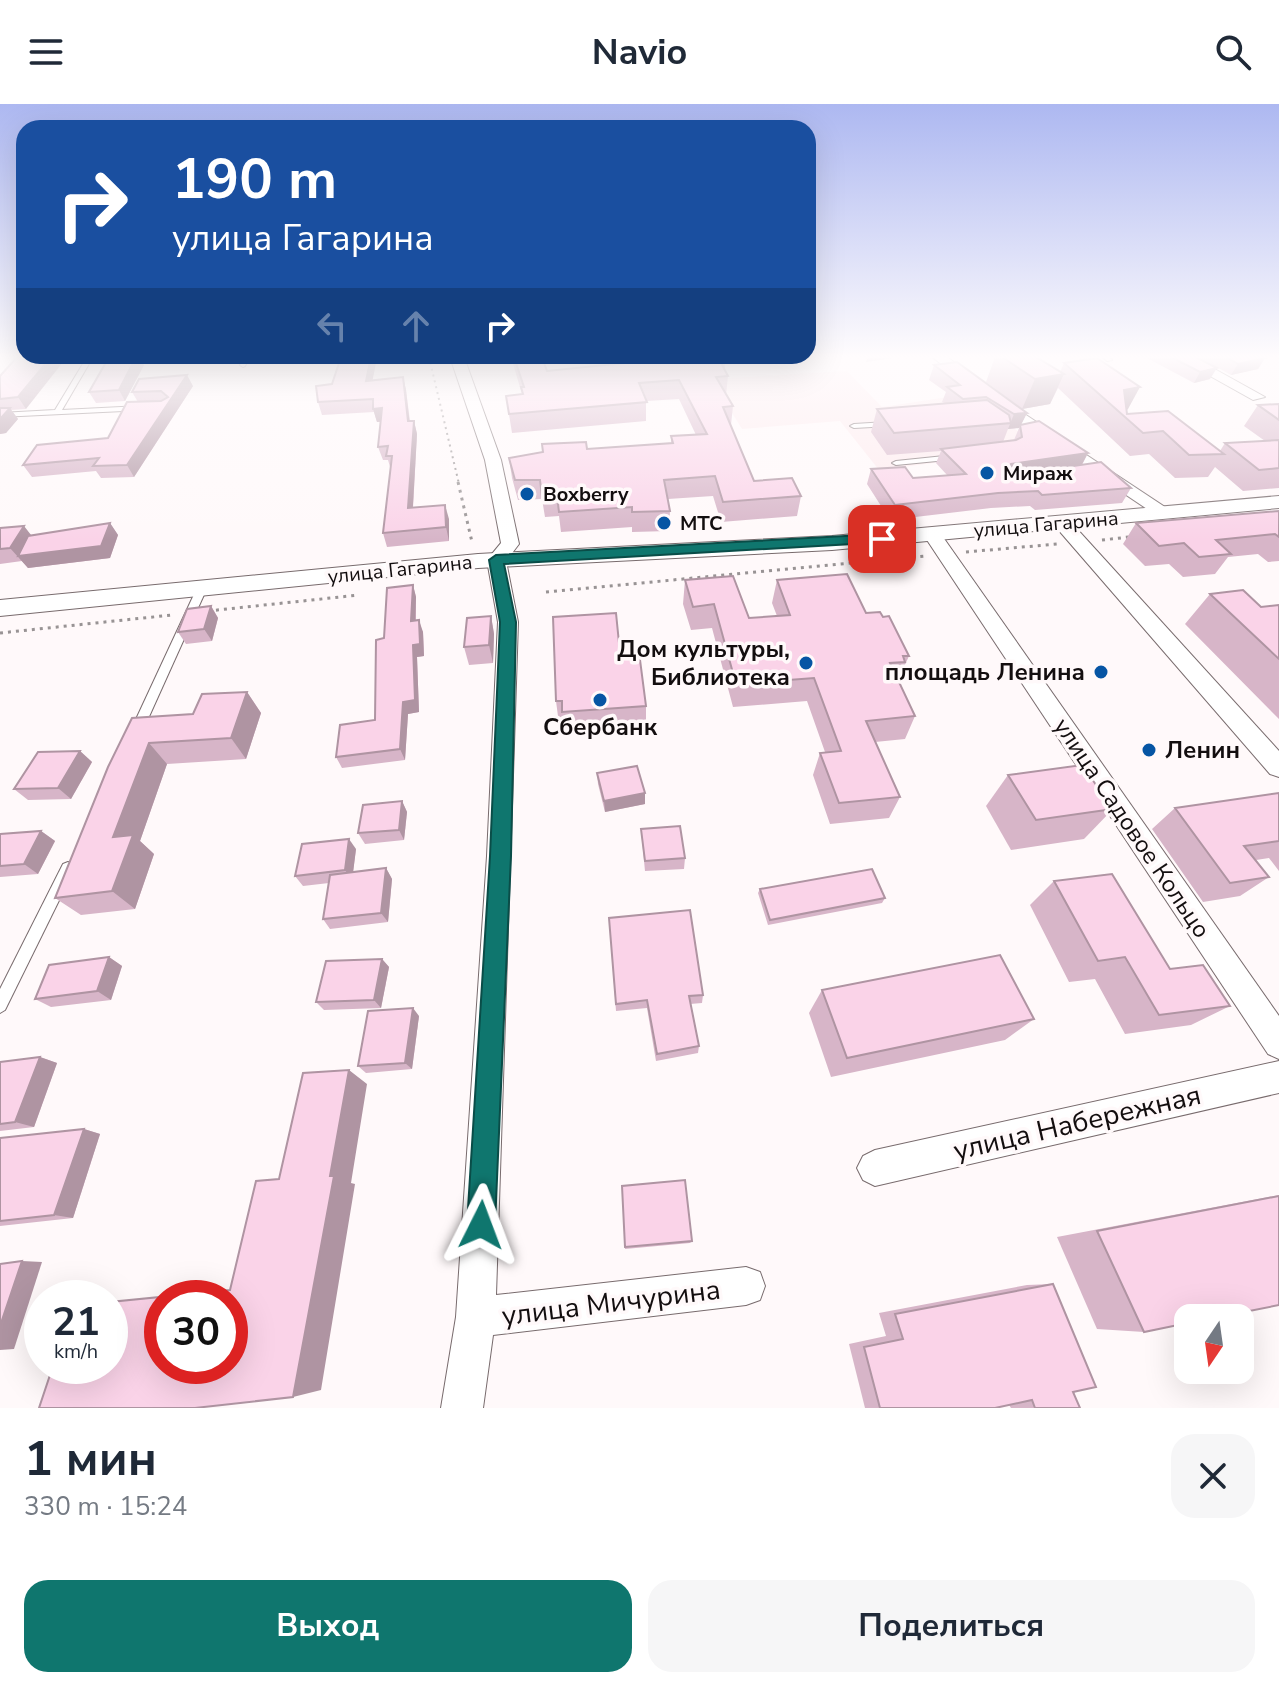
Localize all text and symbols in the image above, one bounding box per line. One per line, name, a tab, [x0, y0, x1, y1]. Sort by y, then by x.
text: Navio	[592, 28, 687, 77]
icon: menu	[24, 30, 68, 74]
icon: search	[1211, 30, 1255, 74]
text: 190 m	[172, 141, 337, 218]
icon: right	[40, 152, 144, 256]
text: улица Гагарина	[172, 214, 434, 263]
icon: left	[310, 304, 354, 348]
icon: ahead	[394, 304, 438, 348]
icon: right	[478, 304, 522, 348]
place label: Мираж	[1003, 460, 1073, 487]
marker: Мираж	[978, 464, 996, 482]
place label: Boxberry	[543, 481, 629, 508]
marker: Boxberry	[518, 485, 536, 503]
pin	[848, 505, 916, 573]
street label: улица Гагарина	[972, 505, 1120, 544]
place label: МТС	[680, 510, 723, 537]
marker: МТС	[655, 514, 673, 532]
icon: arrive	[860, 517, 904, 561]
street label: улица Гагарина	[326, 548, 474, 591]
place label: Дом культуры, Библиотека	[617, 633, 790, 693]
marker: Дом культуры, Библиотека	[797, 654, 815, 672]
place label: площадь Ленина	[885, 656, 1085, 688]
marker: площадь Ленина	[1092, 663, 1110, 681]
marker: Сбербанк	[591, 691, 609, 709]
place label: Сбербанк	[543, 711, 658, 743]
street label: улица Садовое Кольцо	[1046, 712, 1218, 944]
place label: Ленин	[1165, 734, 1240, 766]
marker: Ленин	[1140, 741, 1158, 759]
street label: улица Набережная	[950, 1076, 1205, 1170]
position arrow	[439, 1183, 523, 1267]
street label: улица Мичурина	[500, 1271, 723, 1335]
speed limit sign: 30	[144, 1280, 248, 1384]
text: 21	[52, 1295, 100, 1349]
north arrow	[1174, 1304, 1254, 1384]
map controls	[1174, 1304, 1254, 1384]
text: km/h	[54, 1338, 98, 1365]
text: 1 мин	[24, 1426, 157, 1492]
button: close	[1171, 1434, 1255, 1518]
text: 330 m · 15:24	[24, 1489, 187, 1524]
button: Выход	[24, 1580, 632, 1672]
button: Поделиться	[648, 1580, 1255, 1672]

